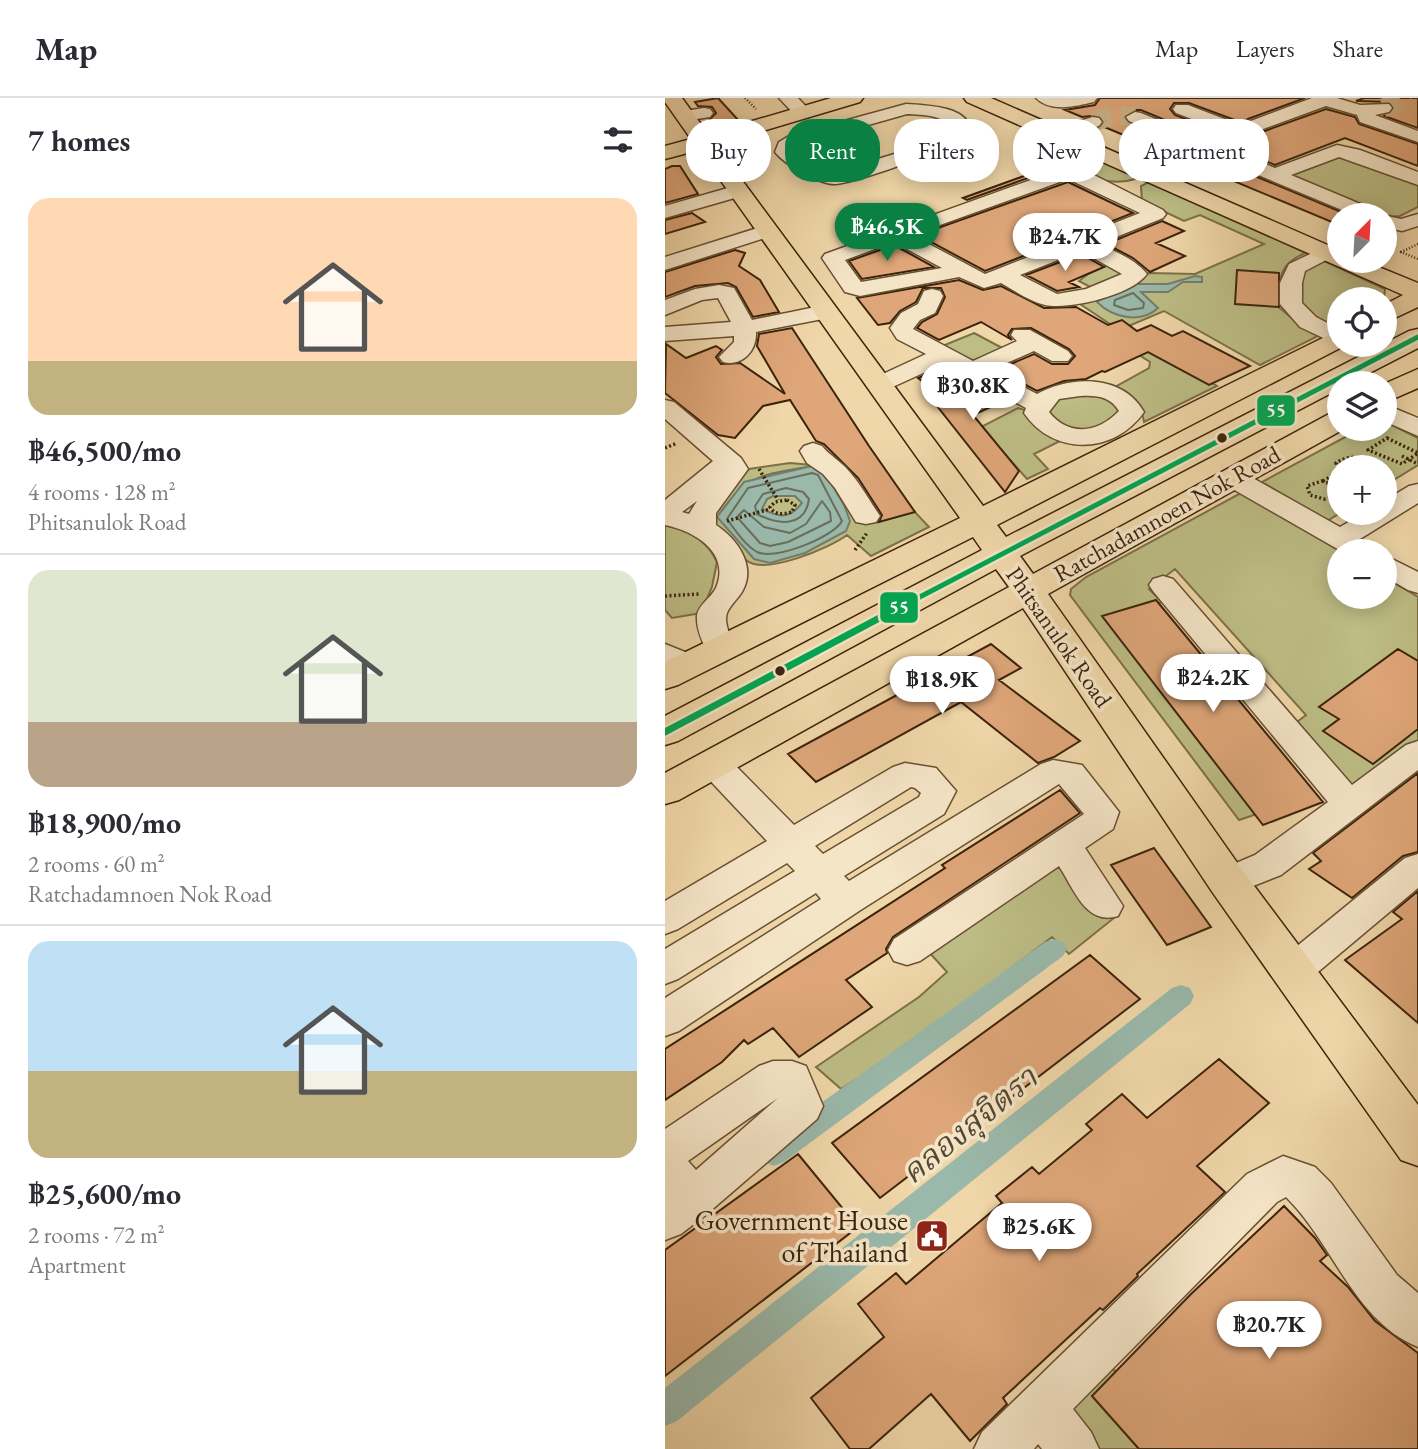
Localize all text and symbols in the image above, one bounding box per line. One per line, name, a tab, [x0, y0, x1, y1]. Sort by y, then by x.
text: Map	[35, 27, 97, 70]
text: Map	[1155, 33, 1198, 64]
text: Layers	[1236, 33, 1295, 64]
text: Share	[1333, 33, 1383, 64]
chip: Buy	[686, 119, 771, 182]
chip: Rent	[785, 119, 880, 182]
chip: Filters	[894, 119, 999, 182]
chip: New	[1013, 119, 1105, 182]
chip: Apartment	[1119, 119, 1269, 182]
text: 7 homes	[28, 121, 130, 160]
icon: filters	[599, 121, 637, 159]
north arrow	[1327, 203, 1397, 273]
map controls	[1327, 203, 1397, 609]
pin: ฿46.5K	[830, 204, 944, 263]
text: ฿46.5K	[851, 211, 923, 241]
pin: ฿24.7K	[1008, 214, 1122, 273]
text: ฿24.7K	[1029, 221, 1101, 251]
icon: home	[270, 244, 396, 370]
button: locate	[1327, 287, 1397, 357]
pin: ฿30.8K	[916, 362, 1030, 422]
text: ฿30.8K	[937, 370, 1009, 400]
button: layers	[1327, 371, 1397, 441]
line badge: 55	[1256, 394, 1296, 427]
text: 55	[1266, 398, 1286, 423]
text: ฿46,500/mo	[28, 431, 181, 470]
unlabelled marker	[1215, 431, 1229, 445]
street label: Ratchadamnoen Nok Road	[1048, 438, 1286, 589]
button: +	[1327, 455, 1397, 525]
text: 4 rooms · 128 m²	[28, 477, 176, 507]
text: Phitsanulok Road	[28, 507, 186, 537]
button: −	[1327, 539, 1397, 609]
street label: Phitsanulok Road	[999, 560, 1120, 714]
line badge: 55	[879, 591, 919, 624]
text: 55	[889, 595, 909, 620]
icon: home	[270, 616, 396, 742]
pin: ฿24.2K	[1156, 654, 1270, 714]
pin: ฿18.9K	[885, 656, 999, 716]
text: ฿24.2K	[1177, 662, 1249, 692]
unlabelled marker	[773, 664, 787, 678]
text: ฿18.9K	[906, 664, 978, 694]
text: ฿18,900/mo	[28, 803, 181, 842]
text: 2 rooms · 60 m²	[28, 849, 165, 879]
text: Ratchadamnoen Nok Road	[28, 879, 272, 909]
icon: home	[270, 987, 396, 1113]
water label: คลองสุจิตรา	[892, 1056, 1047, 1193]
text: ฿25,600/mo	[28, 1174, 181, 1213]
place label: Government House of Thailand	[694, 1202, 909, 1270]
pin: ฿25.6K	[982, 1204, 1096, 1263]
text: ฿25.6K	[1003, 1211, 1075, 1241]
public building icon: Government House of Thailand	[913, 1217, 951, 1255]
text: 2 rooms · 72 m²	[28, 1220, 165, 1250]
text: Apartment	[28, 1250, 126, 1280]
pin: ฿20.7K	[1212, 1302, 1326, 1361]
text: ฿20.7K	[1233, 1309, 1305, 1339]

